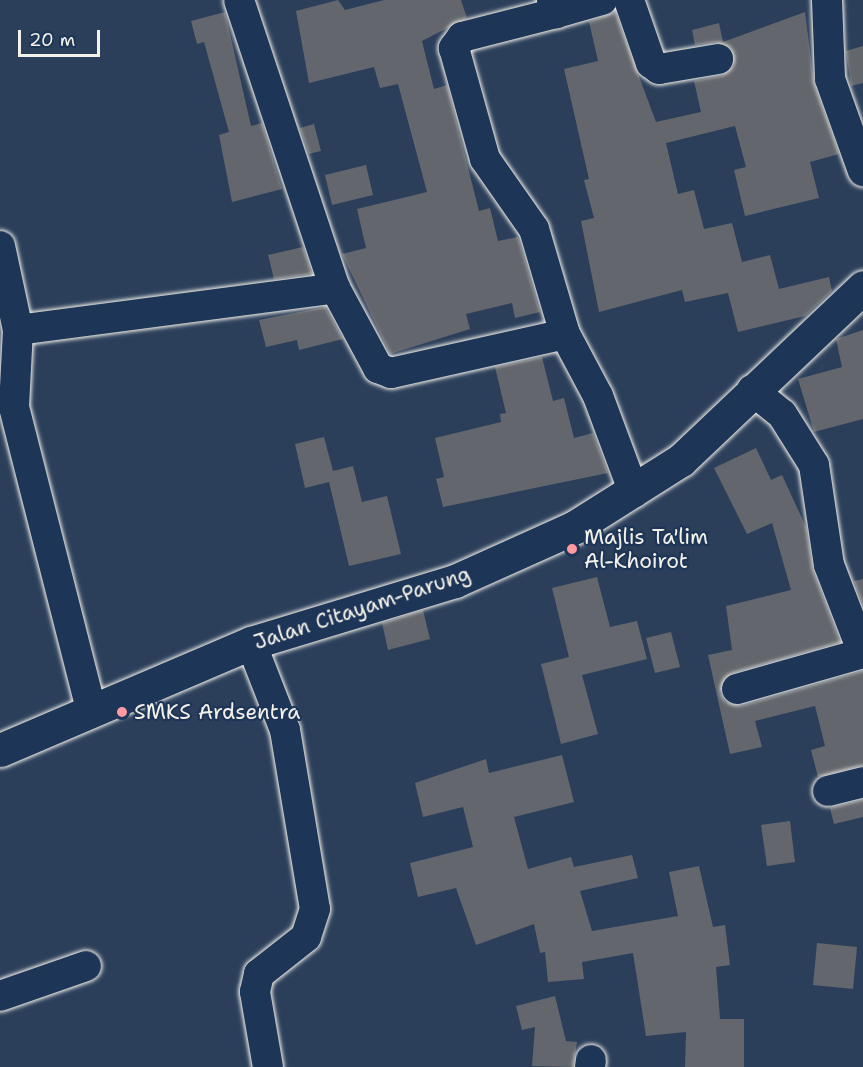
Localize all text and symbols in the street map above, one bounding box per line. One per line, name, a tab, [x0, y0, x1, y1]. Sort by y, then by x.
scale bar	[21, 18, 104, 56]
text: 20 m	[29, 28, 75, 52]
place label: Majlis Ta'lim Al-Khoirot	[584, 524, 708, 574]
marker: Majlis Ta'lim Al-Khoirot	[565, 542, 579, 556]
street label: Jalan Citayam-Parung	[250, 561, 474, 655]
place label: SMKS Ardsentra	[134, 699, 300, 725]
marker: SMKS Ardsentra	[115, 705, 129, 719]

